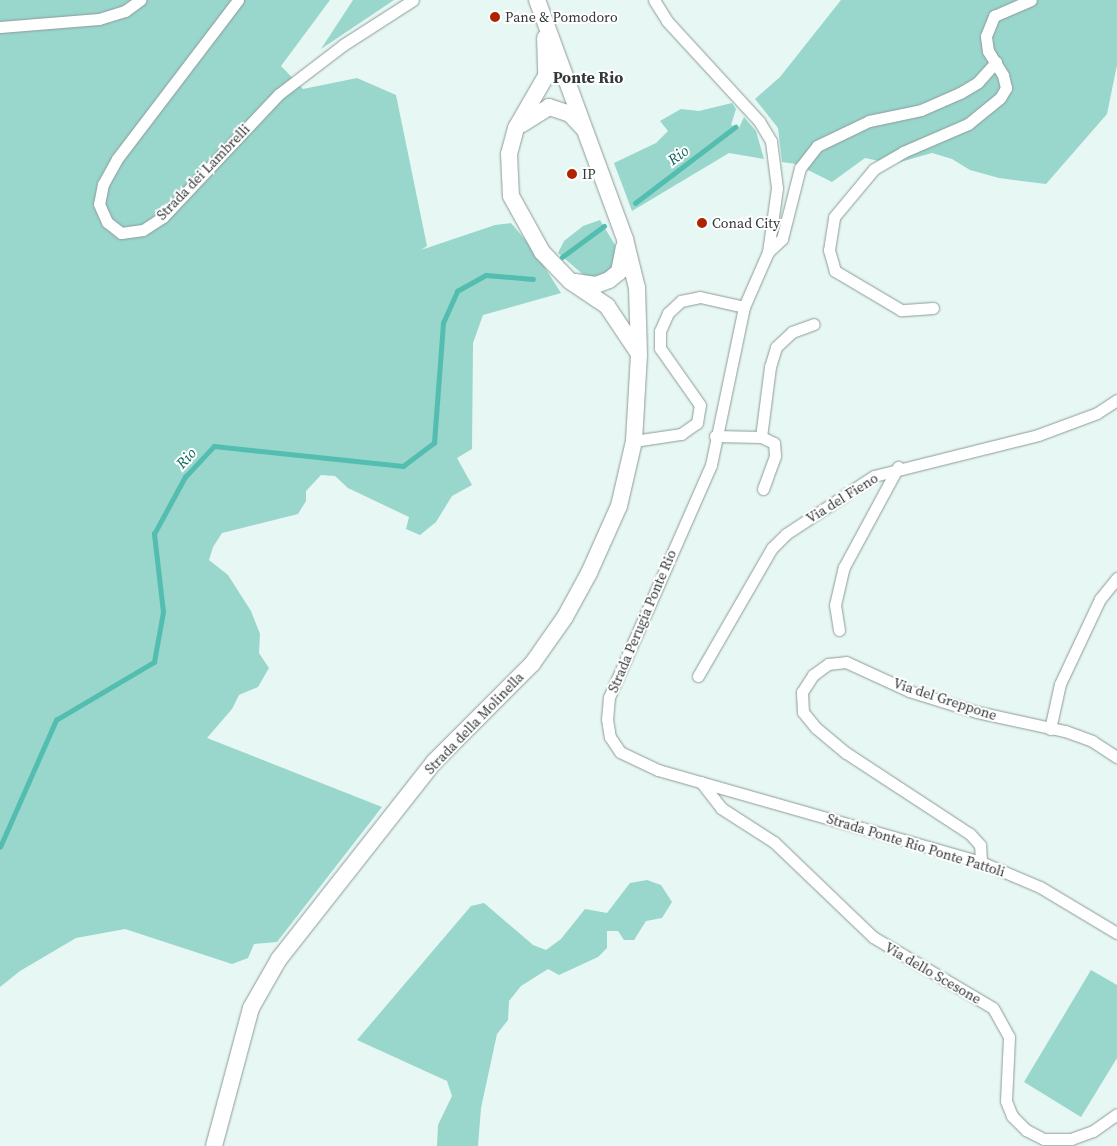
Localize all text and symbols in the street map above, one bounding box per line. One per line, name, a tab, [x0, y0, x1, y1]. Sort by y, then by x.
place label: Pane & Pomodoro	[505, 9, 618, 25]
marker: Pane & Pomodoro	[489, 11, 501, 23]
district label: Ponte Rio	[553, 67, 623, 87]
street label: Strada dei Lambrelli	[153, 121, 253, 223]
water label: Rio	[664, 141, 692, 169]
place label: IP	[582, 166, 595, 182]
marker: IP	[566, 168, 578, 180]
place label: Conad City	[712, 215, 780, 231]
marker: Conad City	[696, 217, 708, 229]
water label: Rio	[172, 444, 200, 472]
street label: Via del Fieno	[803, 469, 881, 527]
street label: Strada Perugia Ponte Rio	[604, 547, 680, 695]
street label: Strada della Molinella	[421, 669, 527, 777]
street label: Via del Greppone	[891, 674, 999, 724]
street label: Strada Ponte Rio Ponte Pattoli	[825, 810, 1007, 880]
street label: Via dello Scesone	[882, 939, 984, 1007]

